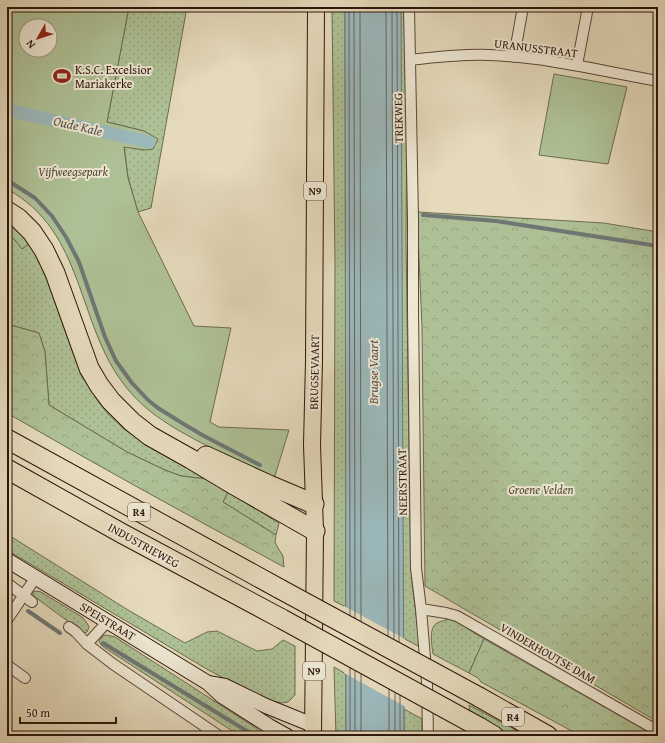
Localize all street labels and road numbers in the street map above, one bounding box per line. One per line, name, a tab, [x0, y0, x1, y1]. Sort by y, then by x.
street label: URANUSSTRAAT	[493, 34, 579, 62]
street label: TREKWEG	[389, 93, 407, 143]
road number: N9	[304, 182, 326, 200]
street label: BRUGSEVAART	[305, 334, 323, 410]
street label: NEERSTRAAT	[393, 448, 411, 516]
road number: R4	[128, 503, 150, 521]
street label: INDUSTRIEWEG	[105, 518, 183, 572]
street label: SPEISTRAAT	[77, 598, 139, 644]
street label: VINDERHOUTSE DAM	[497, 619, 599, 687]
road number: N9	[303, 662, 325, 680]
road number: R4	[502, 708, 524, 726]

